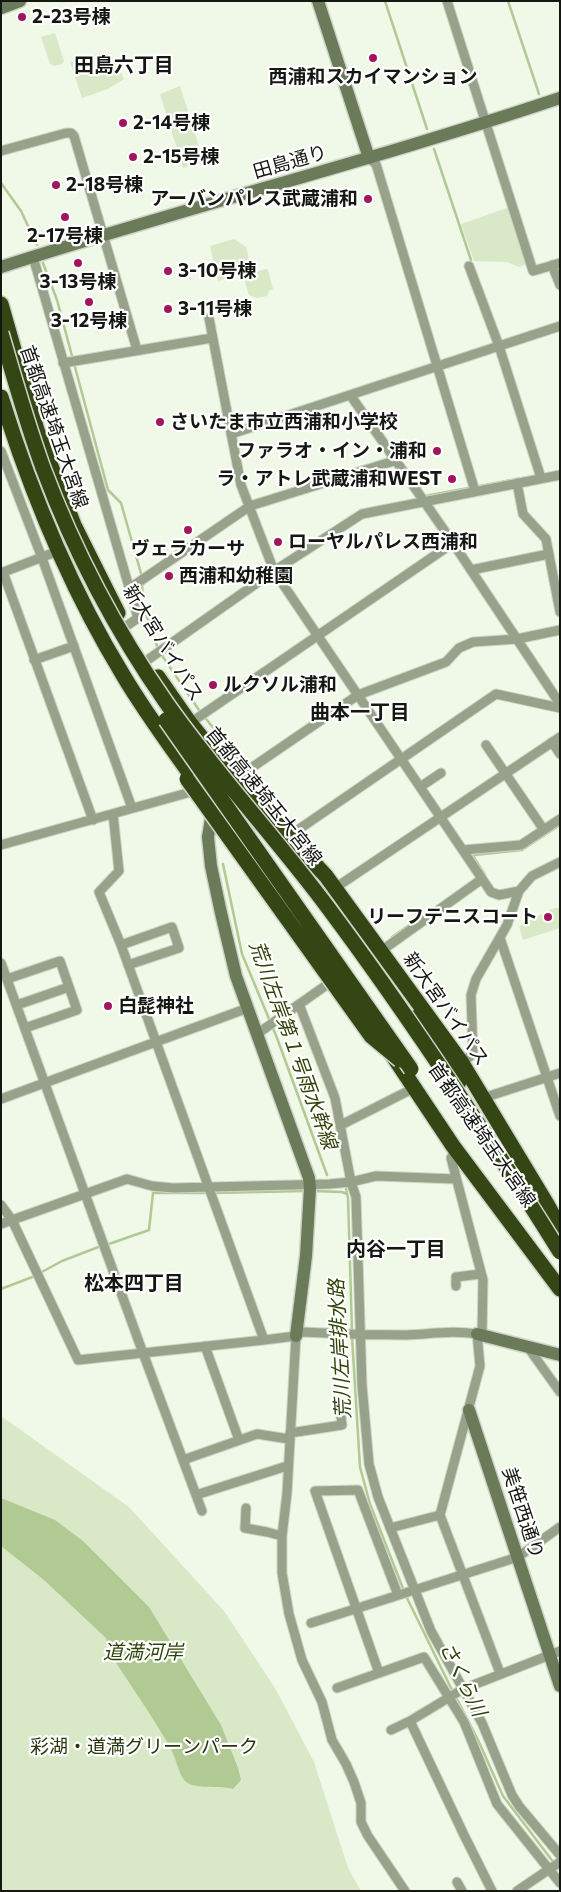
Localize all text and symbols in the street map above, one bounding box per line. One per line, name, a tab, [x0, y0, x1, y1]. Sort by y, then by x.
place label: 2-23号棟	[32, 6, 111, 28]
marker: 2-23号棟	[16, 11, 28, 23]
marker: 西浦和スカイマンション	[367, 52, 379, 64]
district label: 田島六丁目	[74, 53, 174, 77]
place label: 西浦和スカイマンション	[269, 66, 477, 88]
place label: 2-14号棟	[133, 112, 210, 134]
marker: 2-14号棟	[117, 117, 129, 129]
street label: 田島通り	[250, 141, 330, 183]
place label: 2-15号棟	[143, 146, 220, 168]
marker: 2-15号棟	[127, 151, 139, 163]
place label: 2-18号棟	[66, 174, 143, 196]
marker: 2-18号棟	[50, 179, 62, 191]
place label: アーバンパレス武蔵浦和	[150, 188, 358, 210]
marker: アーバンパレス武蔵浦和	[362, 193, 374, 205]
marker: 2-17号棟	[59, 211, 71, 223]
place label: 2-17号棟	[27, 225, 103, 247]
marker: 3-13号棟	[72, 257, 84, 269]
place label: 3-10号棟	[178, 260, 256, 282]
marker: 3-10号棟	[162, 265, 174, 277]
place label: 3-13号棟	[40, 271, 116, 293]
marker: 3-12号棟	[83, 296, 95, 308]
place label: 3-11号棟	[178, 298, 252, 320]
marker: 3-11号棟	[162, 303, 174, 315]
place label: 3-12号棟	[51, 310, 127, 332]
street label: 首都高速埼玉大宮線	[15, 342, 93, 512]
place label: さいたま市立西浦和小学校	[170, 411, 398, 433]
marker: さいたま市立西浦和小学校	[154, 416, 166, 428]
place label: ファラオ・イン・浦和	[237, 440, 427, 462]
marker: ファラオ・イン・浦和	[431, 445, 443, 457]
place label: ラ・アトレ武蔵浦和WEST	[216, 468, 442, 490]
marker: ラ・アトレ武蔵浦和WEST	[446, 473, 458, 485]
marker: ヴェラカーサ	[182, 524, 194, 536]
place label: ローヤルパレス西浦和	[288, 531, 478, 553]
marker: ローヤルパレス西浦和	[272, 536, 284, 548]
place label: ヴェラカーサ	[131, 538, 245, 560]
place label: 西浦和幼稚園	[179, 565, 293, 587]
marker: 西浦和幼稚園	[163, 570, 175, 582]
street label: 新大宮バイパス	[118, 581, 208, 705]
place label: ルクソル浦和	[223, 674, 337, 696]
marker: ルクソル浦和	[207, 679, 219, 691]
district label: 曲本一丁目	[310, 700, 410, 724]
street label: 首都高速埼玉大宮線	[201, 722, 327, 870]
place label: リーフテニスコート	[367, 906, 538, 928]
marker: リーフテニスコート	[542, 911, 554, 923]
water label: 荒川左岸第１号雨水幹線	[244, 938, 342, 1152]
street label: 新大宮バイパス	[399, 948, 493, 1070]
place label: 白髭神社	[118, 995, 194, 1017]
marker: 白髭神社	[102, 1000, 114, 1012]
street label: 首都高速埼玉大宮線	[424, 1058, 540, 1212]
district label: 内谷一丁目	[346, 1237, 446, 1261]
district label: 松本四丁目	[84, 1271, 184, 1295]
water label: 荒川左岸排水路	[324, 1278, 356, 1420]
street label: 美笹西通り	[497, 1464, 549, 1562]
water label: さくら川	[435, 1638, 491, 1720]
water label: 道満河岸	[103, 1640, 183, 1664]
park label: 彩湖・道満グリーンパーク	[30, 1736, 258, 1758]

